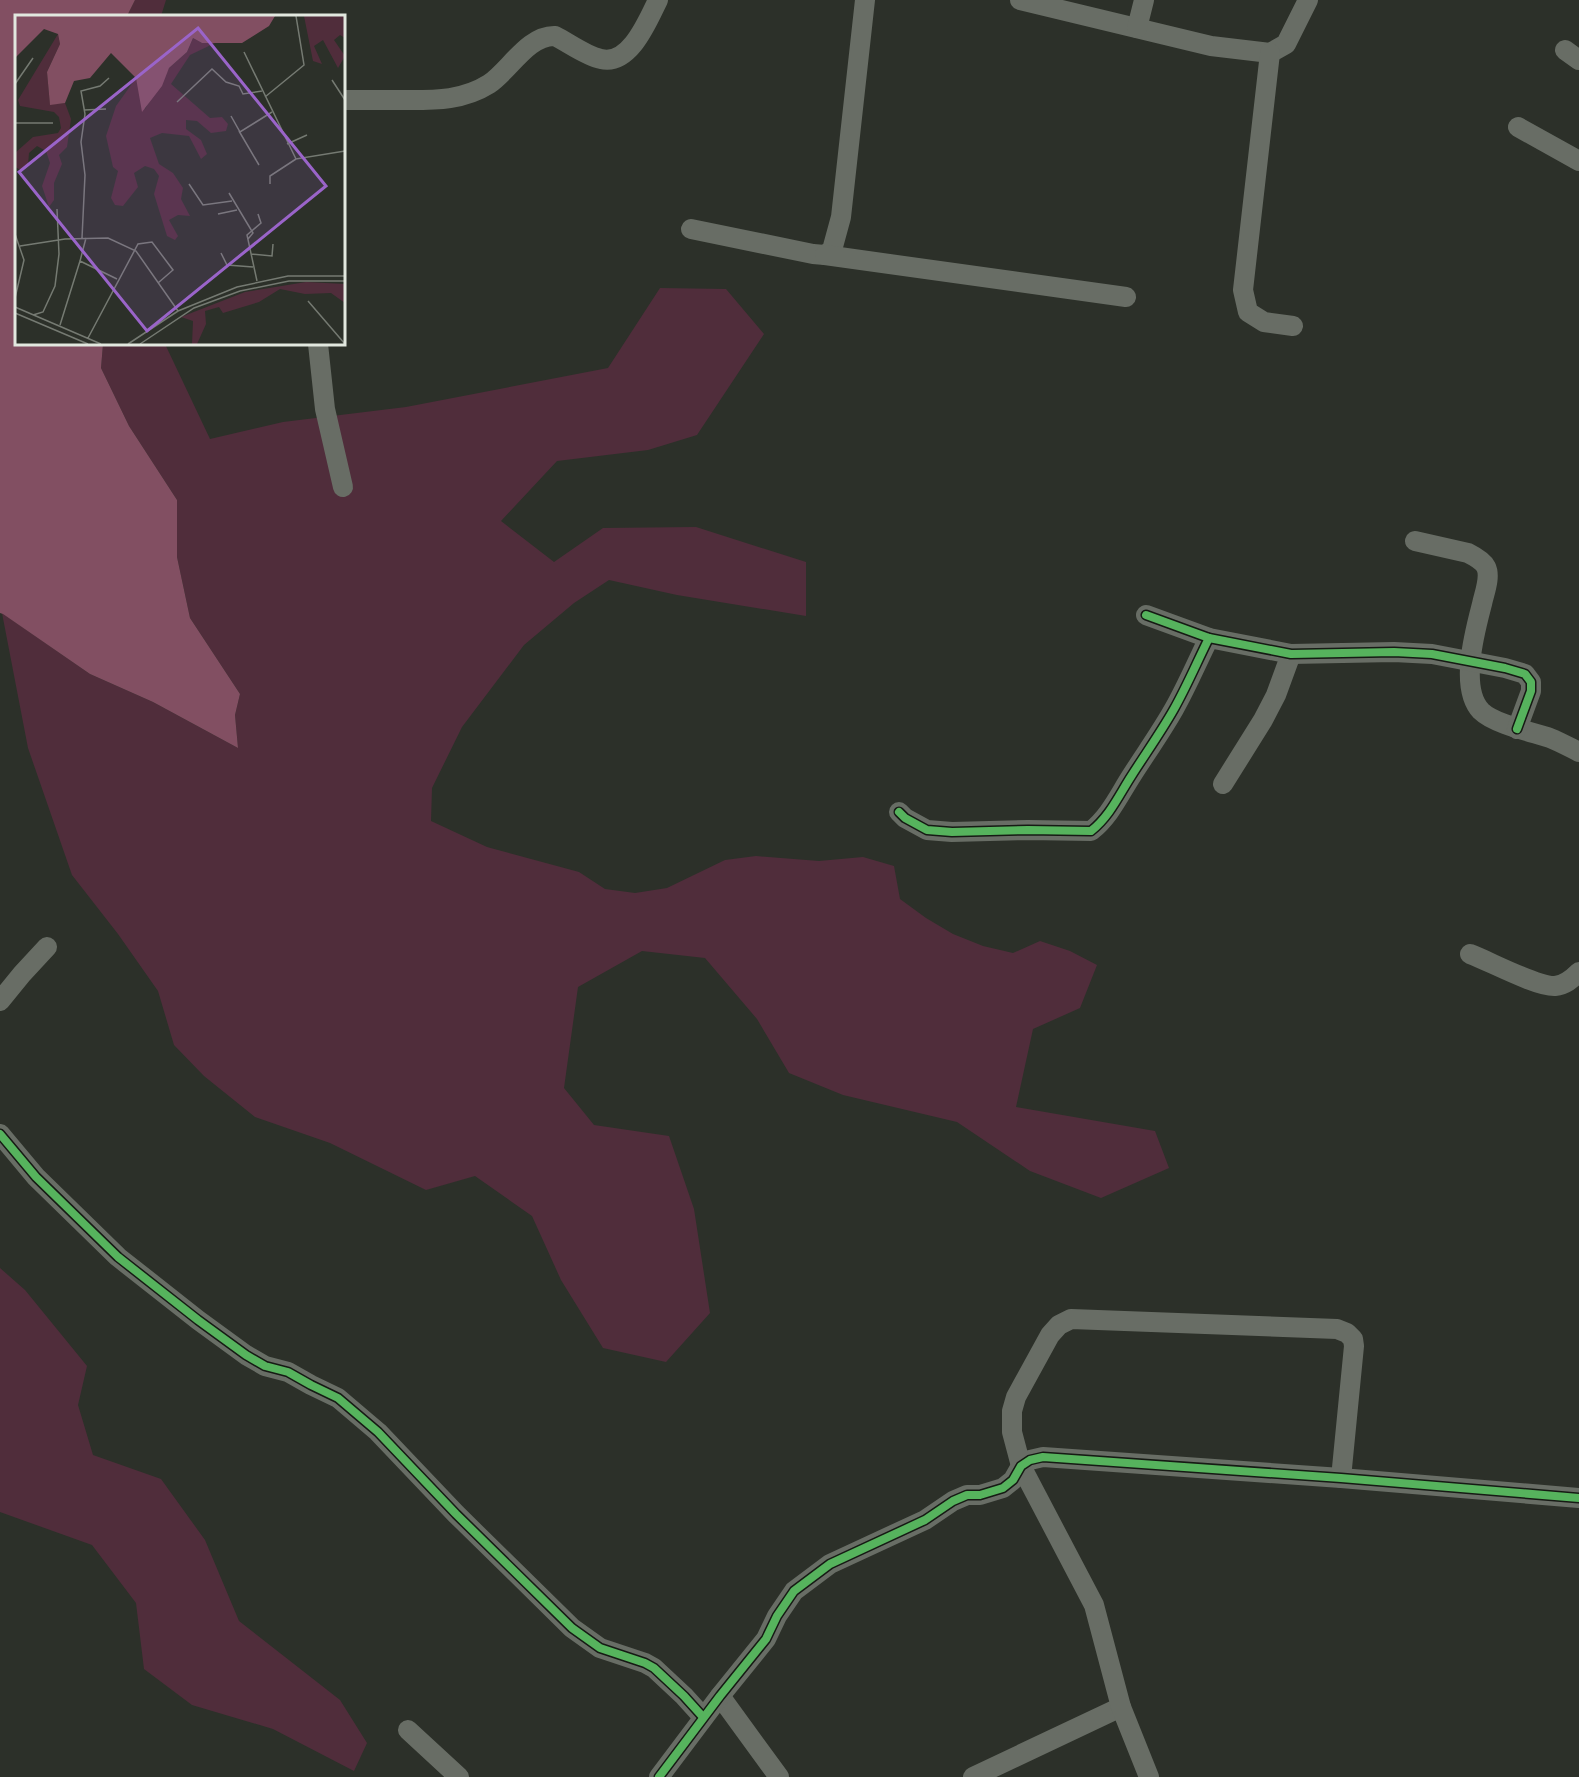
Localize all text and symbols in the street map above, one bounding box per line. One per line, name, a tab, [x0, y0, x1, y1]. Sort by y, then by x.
inset map	[15, 15, 345, 345]

